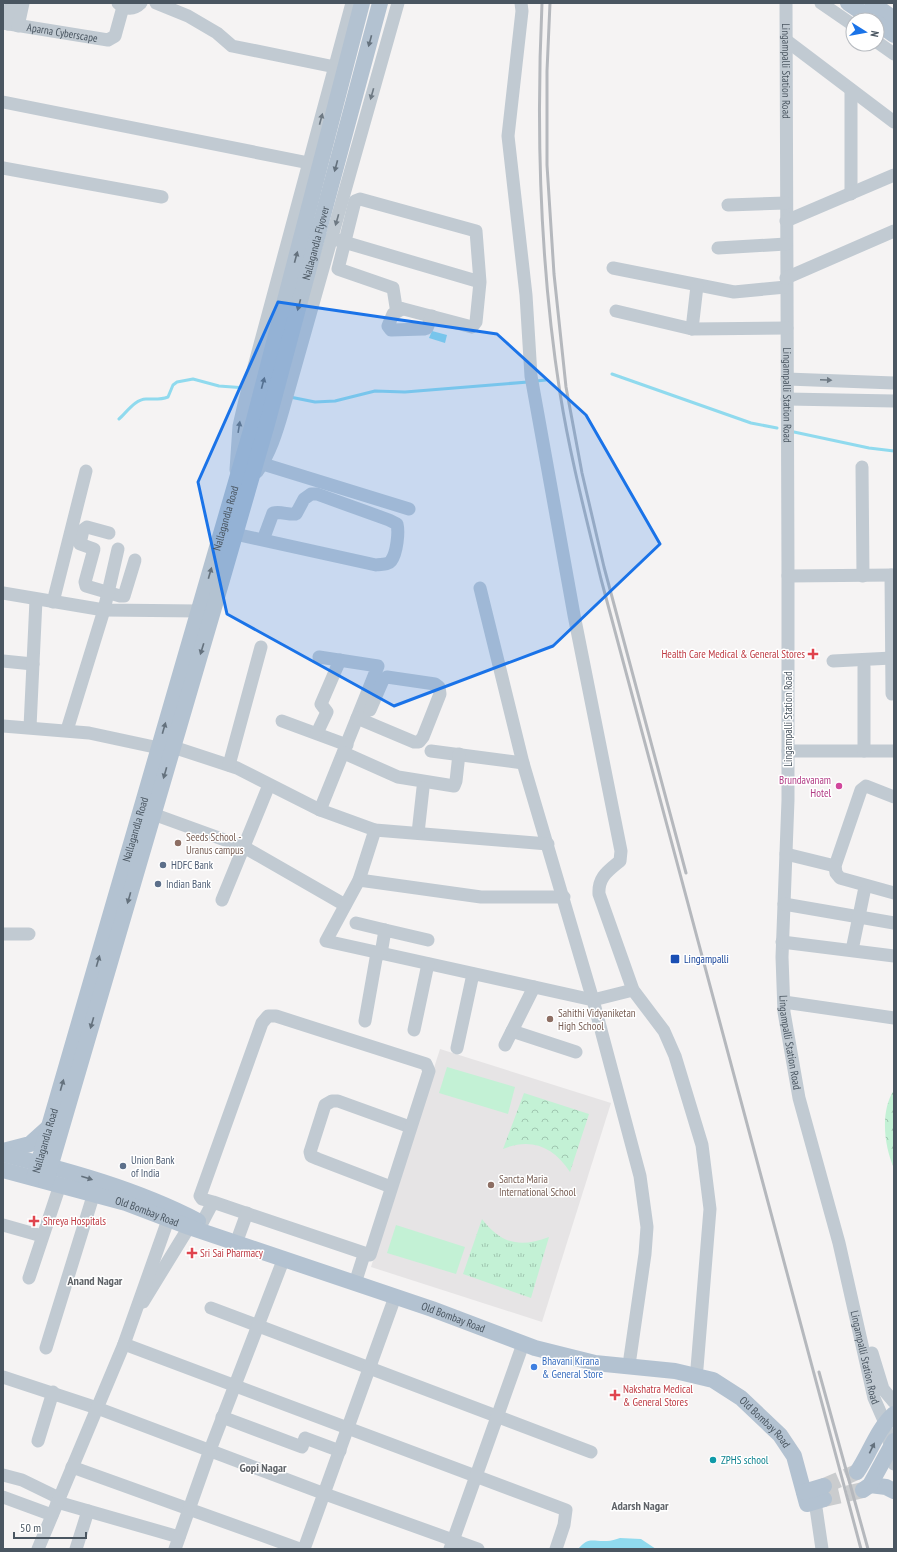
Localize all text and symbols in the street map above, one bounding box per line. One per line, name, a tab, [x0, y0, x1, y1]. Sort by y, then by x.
north arrow	[845, 12, 885, 52]
street label: Aparna Cyberscape	[26, 20, 99, 45]
street label: Lingampalli Station Road	[779, 23, 793, 119]
text: N	[867, 30, 882, 38]
one-way arrow	[367, 35, 373, 47]
one-way arrow	[369, 89, 375, 101]
one-way arrow	[318, 113, 324, 125]
one-way arrow	[333, 160, 339, 172]
street label: Nallagandla Flyover	[299, 205, 332, 281]
one-way arrow	[333, 213, 339, 226]
one-way arrow	[293, 250, 299, 262]
one-way arrow	[296, 299, 302, 311]
street label: Lingampalli Station Road	[780, 347, 795, 443]
one-way arrow	[261, 376, 267, 389]
one-way arrow	[820, 377, 832, 384]
one-way arrow	[236, 421, 242, 433]
street label: Nallagandla Road	[209, 484, 242, 552]
one-way arrow	[207, 567, 213, 579]
one-way arrow	[199, 643, 205, 655]
place label: Health Care Medical & General Stores	[661, 647, 805, 661]
marker: Health Care Medical & General Stores	[808, 649, 818, 659]
street label: Lingampalli Station Road	[781, 671, 795, 767]
one-way arrow	[161, 722, 167, 734]
one-way arrow	[162, 768, 168, 780]
place label: Brundavanam Hotel	[779, 773, 831, 800]
marker: Brundavanam Hotel	[834, 781, 844, 791]
street label: Nallagandla Road	[119, 795, 151, 863]
place label: Seeds School - Uranus campus	[186, 830, 244, 857]
marker: Seeds School - Uranus campus	[173, 838, 183, 848]
place label: HDFC Bank	[171, 858, 214, 872]
marker: HDFC Bank	[158, 860, 168, 870]
place label: Indian Bank	[166, 877, 212, 891]
marker: Indian Bank	[153, 879, 163, 889]
one-way arrow	[126, 892, 132, 904]
place label: Lingampalli	[684, 952, 729, 966]
marker: Lingampalli	[669, 953, 681, 965]
one-way arrow	[95, 954, 101, 966]
street label: Lingampalli Station Road	[776, 995, 804, 1091]
place label: Sahithi Vidyaniketan High School	[558, 1006, 636, 1033]
marker: Sahithi Vidyaniketan High School	[545, 1014, 555, 1024]
one-way arrow	[89, 1017, 95, 1029]
one-way arrow	[59, 1079, 65, 1091]
street label: Nallagandla Road	[29, 1106, 61, 1175]
place label: Union Bank of India	[131, 1153, 175, 1180]
marker: Union Bank of India	[118, 1161, 128, 1171]
place label: Sancta Maria International School	[499, 1172, 576, 1199]
one-way arrow	[82, 1175, 94, 1181]
marker: Sancta Maria International School	[486, 1180, 496, 1190]
street label: Old Bombay Road	[114, 1193, 181, 1230]
place label: Shreya Hospitals	[43, 1214, 106, 1228]
marker: Shreya Hospitals	[28, 1215, 40, 1227]
place label: Sri Sai Pharmacy	[200, 1246, 264, 1260]
marker: Sri Sai Pharmacy	[187, 1248, 197, 1258]
district label: Anand Nagar	[67, 1273, 123, 1288]
street label: Old Bombay Road	[420, 1299, 487, 1336]
street label: Lingampalli Station Road	[847, 1309, 883, 1407]
place label: Bhavani Kirana & General Store	[542, 1354, 604, 1381]
marker: Bhavani Kirana & General Store	[529, 1362, 539, 1372]
place label: Nakshatra Medical & General Stores	[623, 1382, 693, 1409]
marker: Nakshatra Medical & General Stores	[610, 1390, 620, 1400]
street label: Old Bombay Road	[737, 1393, 794, 1451]
one-way arrow	[869, 1442, 875, 1453]
place label: ZPHS school	[721, 1453, 769, 1467]
marker: ZPHS school	[708, 1455, 718, 1465]
district label: Gopi Nagar	[239, 1460, 287, 1475]
district label: Adarsh Nagar	[610, 1498, 669, 1513]
scale bar	[14, 1514, 86, 1540]
text: 50 m	[20, 1520, 41, 1535]

